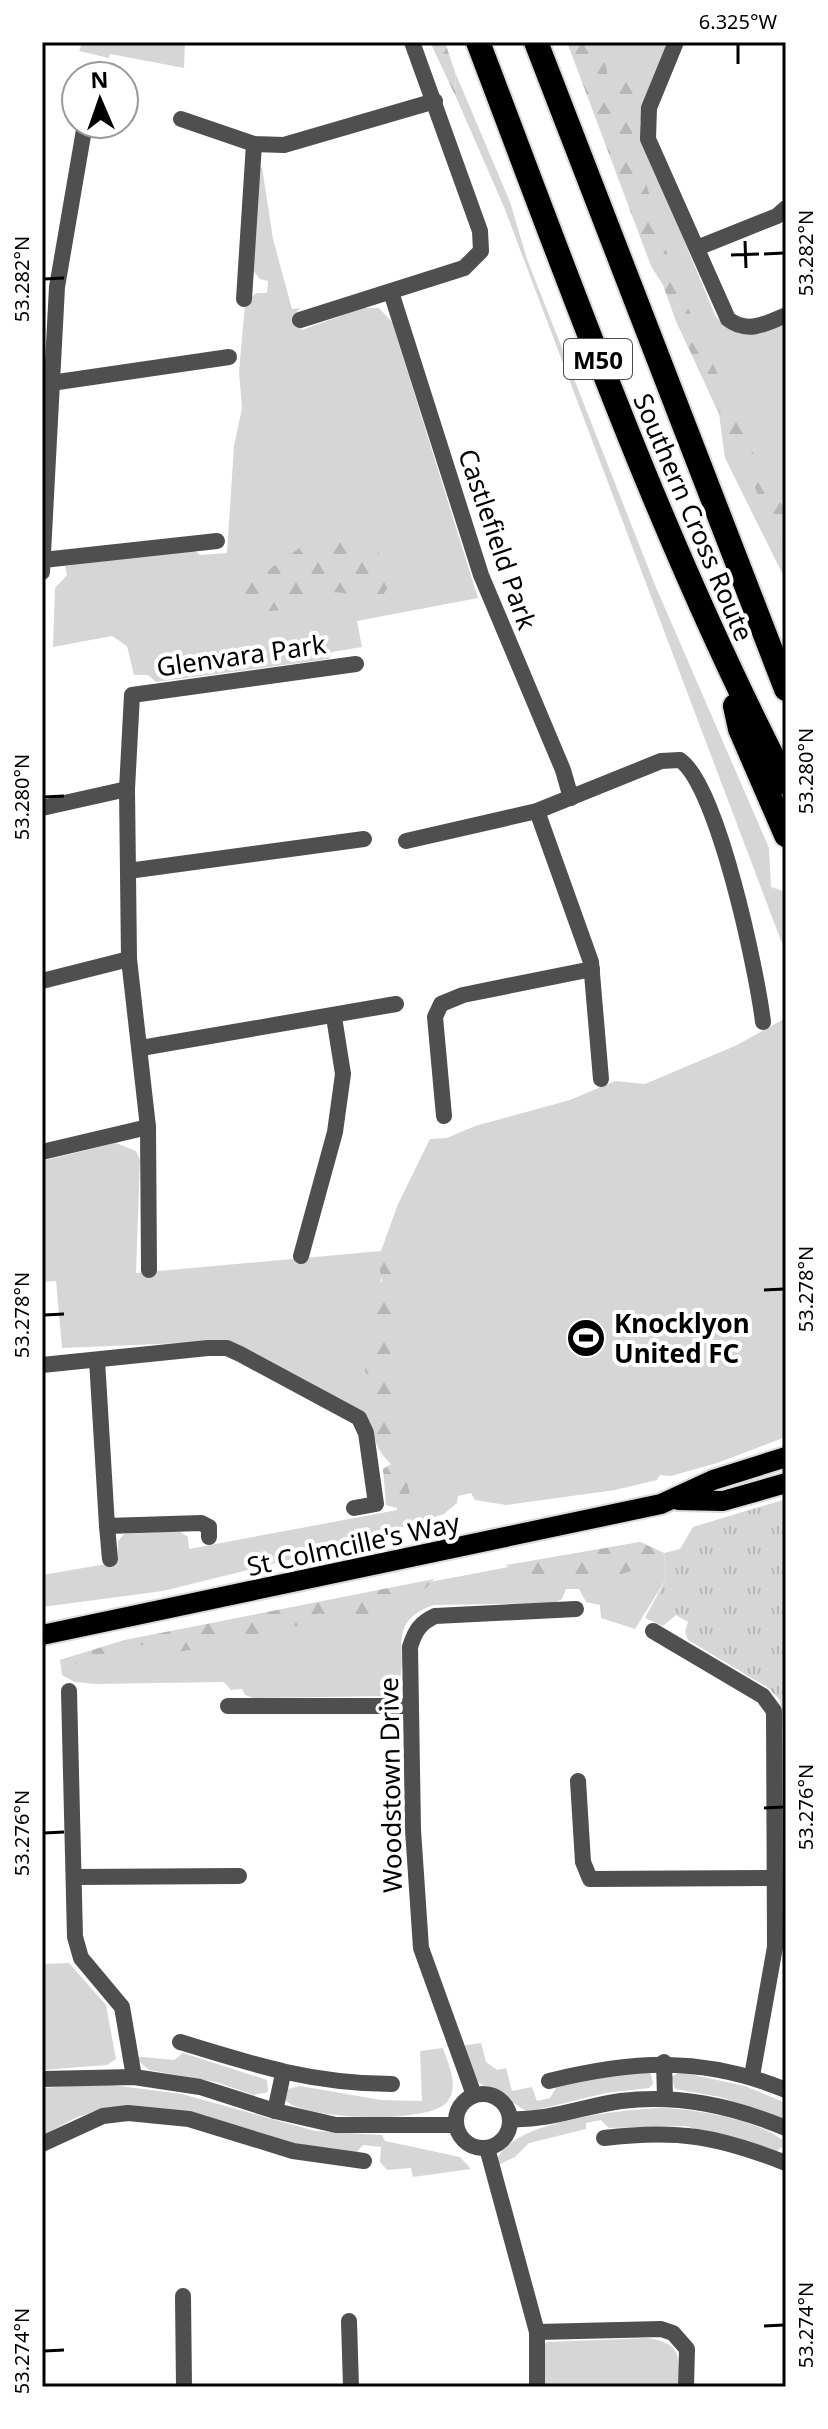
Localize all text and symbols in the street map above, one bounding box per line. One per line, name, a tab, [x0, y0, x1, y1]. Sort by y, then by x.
text: 6.325°W	[699, 8, 778, 35]
north arrow	[60, 60, 140, 140]
text: N	[90, 64, 109, 94]
text: 53.282°N	[792, 210, 819, 296]
text: 53.282°N	[8, 236, 35, 322]
road number: M50	[564, 339, 632, 379]
street label: Southern Cross Route	[625, 388, 763, 646]
street label: Castlefield Park	[450, 444, 546, 634]
street label: Glenvara Park	[154, 625, 328, 685]
text: 53.280°N	[792, 728, 819, 814]
text: 53.280°N	[8, 754, 35, 840]
text: 53.278°N	[792, 1246, 819, 1332]
text: 53.278°N	[8, 1272, 35, 1358]
place label: Knocklyon United FC	[614, 1305, 750, 1371]
sports icon: Knocklyon United FC	[565, 1317, 607, 1359]
street label: St Colmcille's Way	[243, 1504, 463, 1584]
street label: Woodstown Drive	[370, 1677, 410, 1893]
text: 53.276°N	[792, 1764, 819, 1850]
text: 53.276°N	[8, 1790, 35, 1876]
text: 53.274°N	[792, 2282, 819, 2368]
text: 53.274°N	[8, 2308, 35, 2394]

